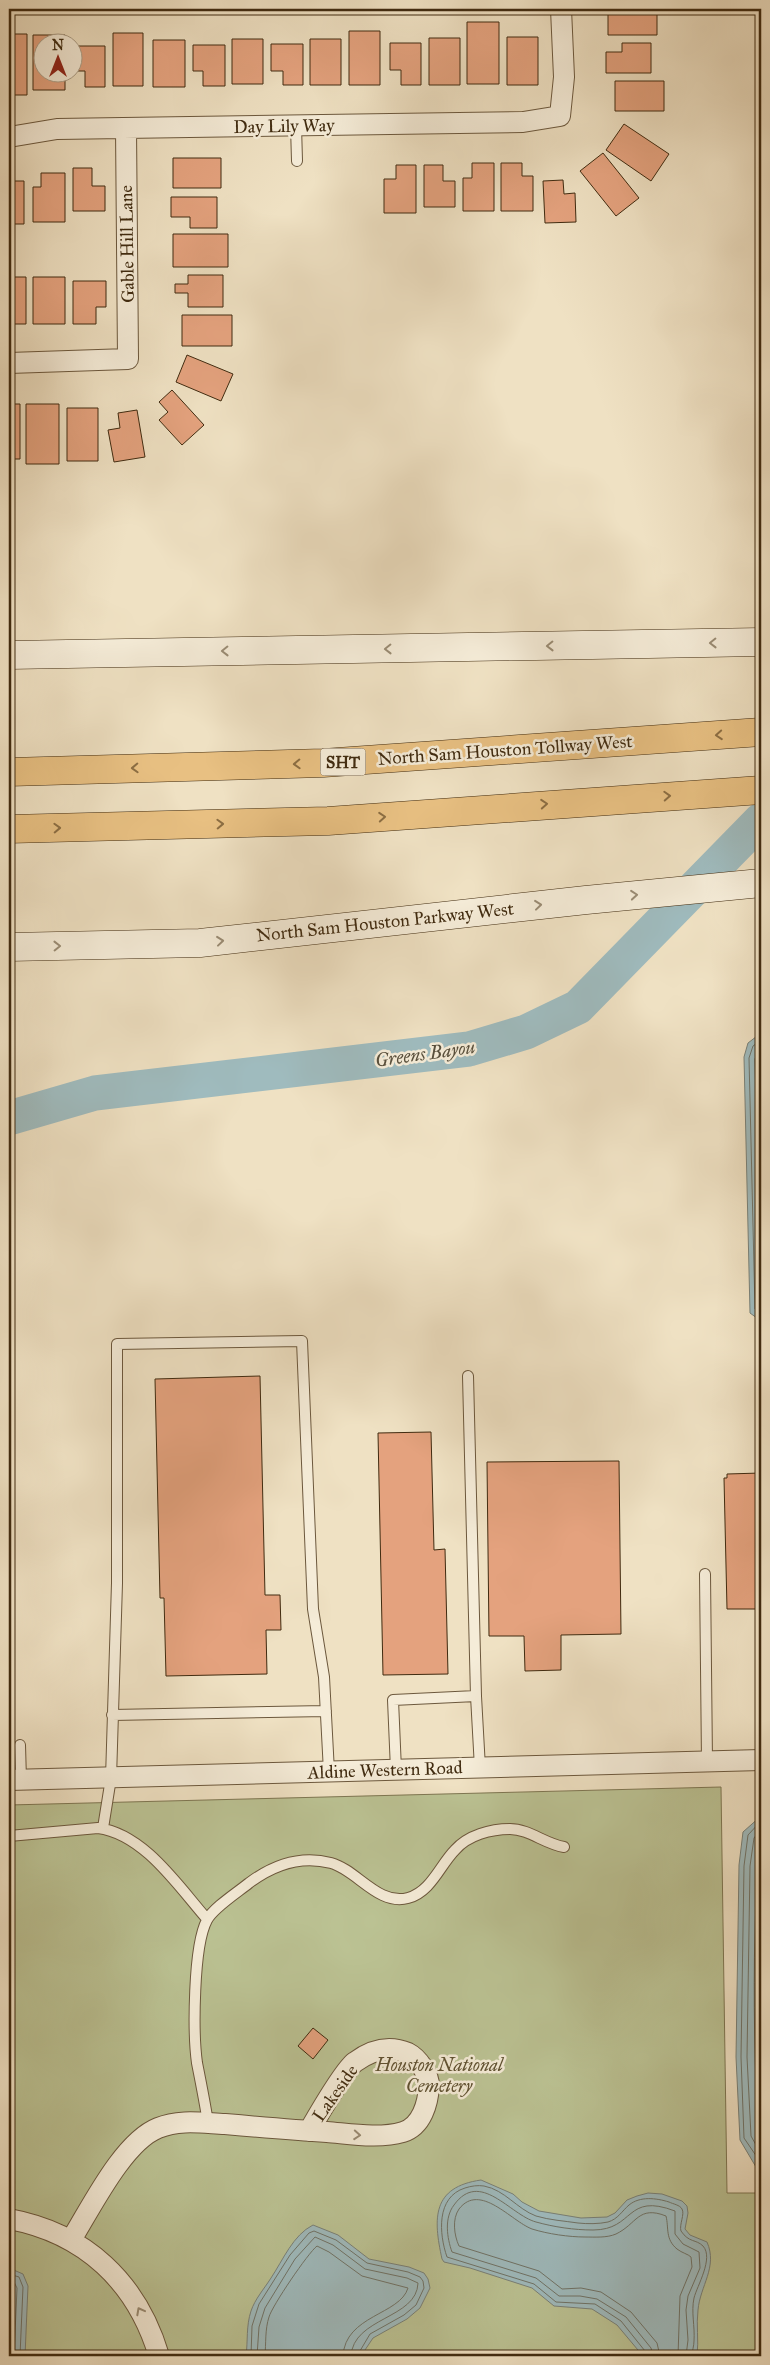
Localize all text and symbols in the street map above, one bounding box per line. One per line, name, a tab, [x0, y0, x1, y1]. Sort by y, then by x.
north arrow	[32, 32, 82, 82]
text: N	[52, 37, 64, 54]
street label: Day Lily Way	[233, 114, 335, 138]
street label: Gable Hill Lane	[115, 185, 139, 303]
one-way arrow	[708, 638, 716, 648]
one-way arrow	[546, 641, 554, 651]
one-way arrow	[383, 643, 391, 654]
one-way arrow	[221, 646, 228, 656]
one-way arrow	[715, 729, 723, 740]
street label: North Sam Houston Tollway West	[377, 730, 634, 770]
road number: SHT	[320, 749, 366, 776]
one-way arrow	[293, 759, 300, 769]
one-way arrow	[131, 763, 139, 774]
one-way arrow	[663, 790, 671, 801]
one-way arrow	[541, 799, 549, 810]
one-way arrow	[379, 811, 387, 822]
one-way arrow	[216, 818, 224, 829]
one-way arrow	[54, 823, 62, 833]
one-way arrow	[631, 890, 639, 901]
street label: North Sam Houston Parkway West	[255, 897, 515, 946]
one-way arrow	[534, 900, 542, 911]
one-way arrow	[216, 936, 224, 947]
one-way arrow	[54, 941, 62, 951]
water label: Greens Bayou	[374, 1035, 477, 1072]
street label: Aldine Western Road	[306, 1756, 463, 1784]
park label: Houston National Cemetery	[374, 2054, 505, 2097]
street label: Lakeside	[307, 2060, 363, 2126]
one-way arrow	[354, 2129, 362, 2140]
one-way arrow	[137, 2308, 147, 2317]

